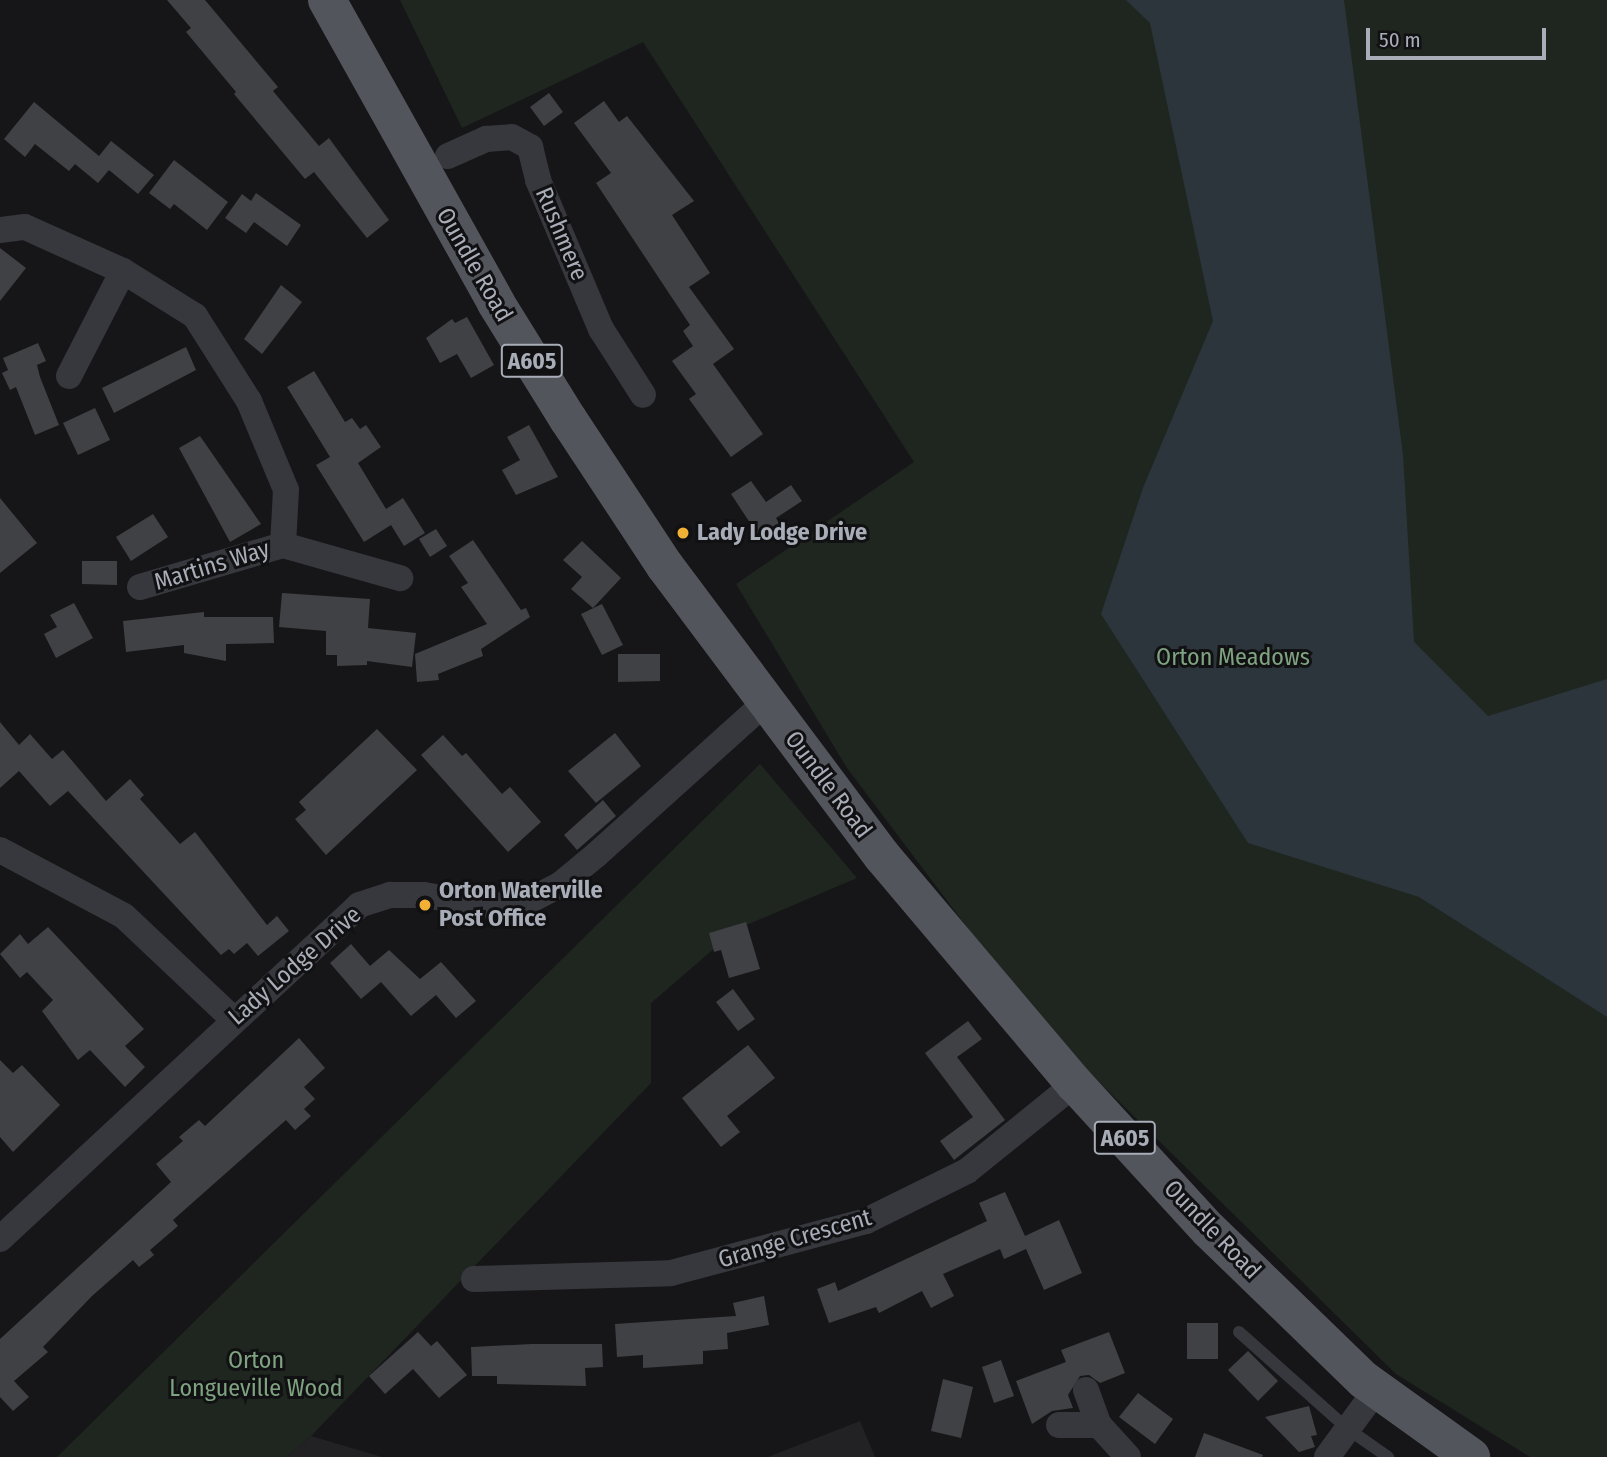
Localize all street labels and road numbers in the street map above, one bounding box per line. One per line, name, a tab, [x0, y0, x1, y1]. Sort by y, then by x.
street label: Rushmere	[529, 183, 593, 285]
street label: Oundle Road	[430, 203, 518, 327]
road number: A605	[500, 342, 564, 380]
street label: Martins Way	[151, 535, 273, 597]
street label: Oundle Road	[778, 726, 878, 844]
street label: Lady Lodge Drive	[223, 901, 367, 1031]
road number: A605	[1094, 1119, 1156, 1158]
street label: Oundle Road	[1158, 1174, 1266, 1286]
street label: Grange Crescent	[715, 1203, 875, 1275]

